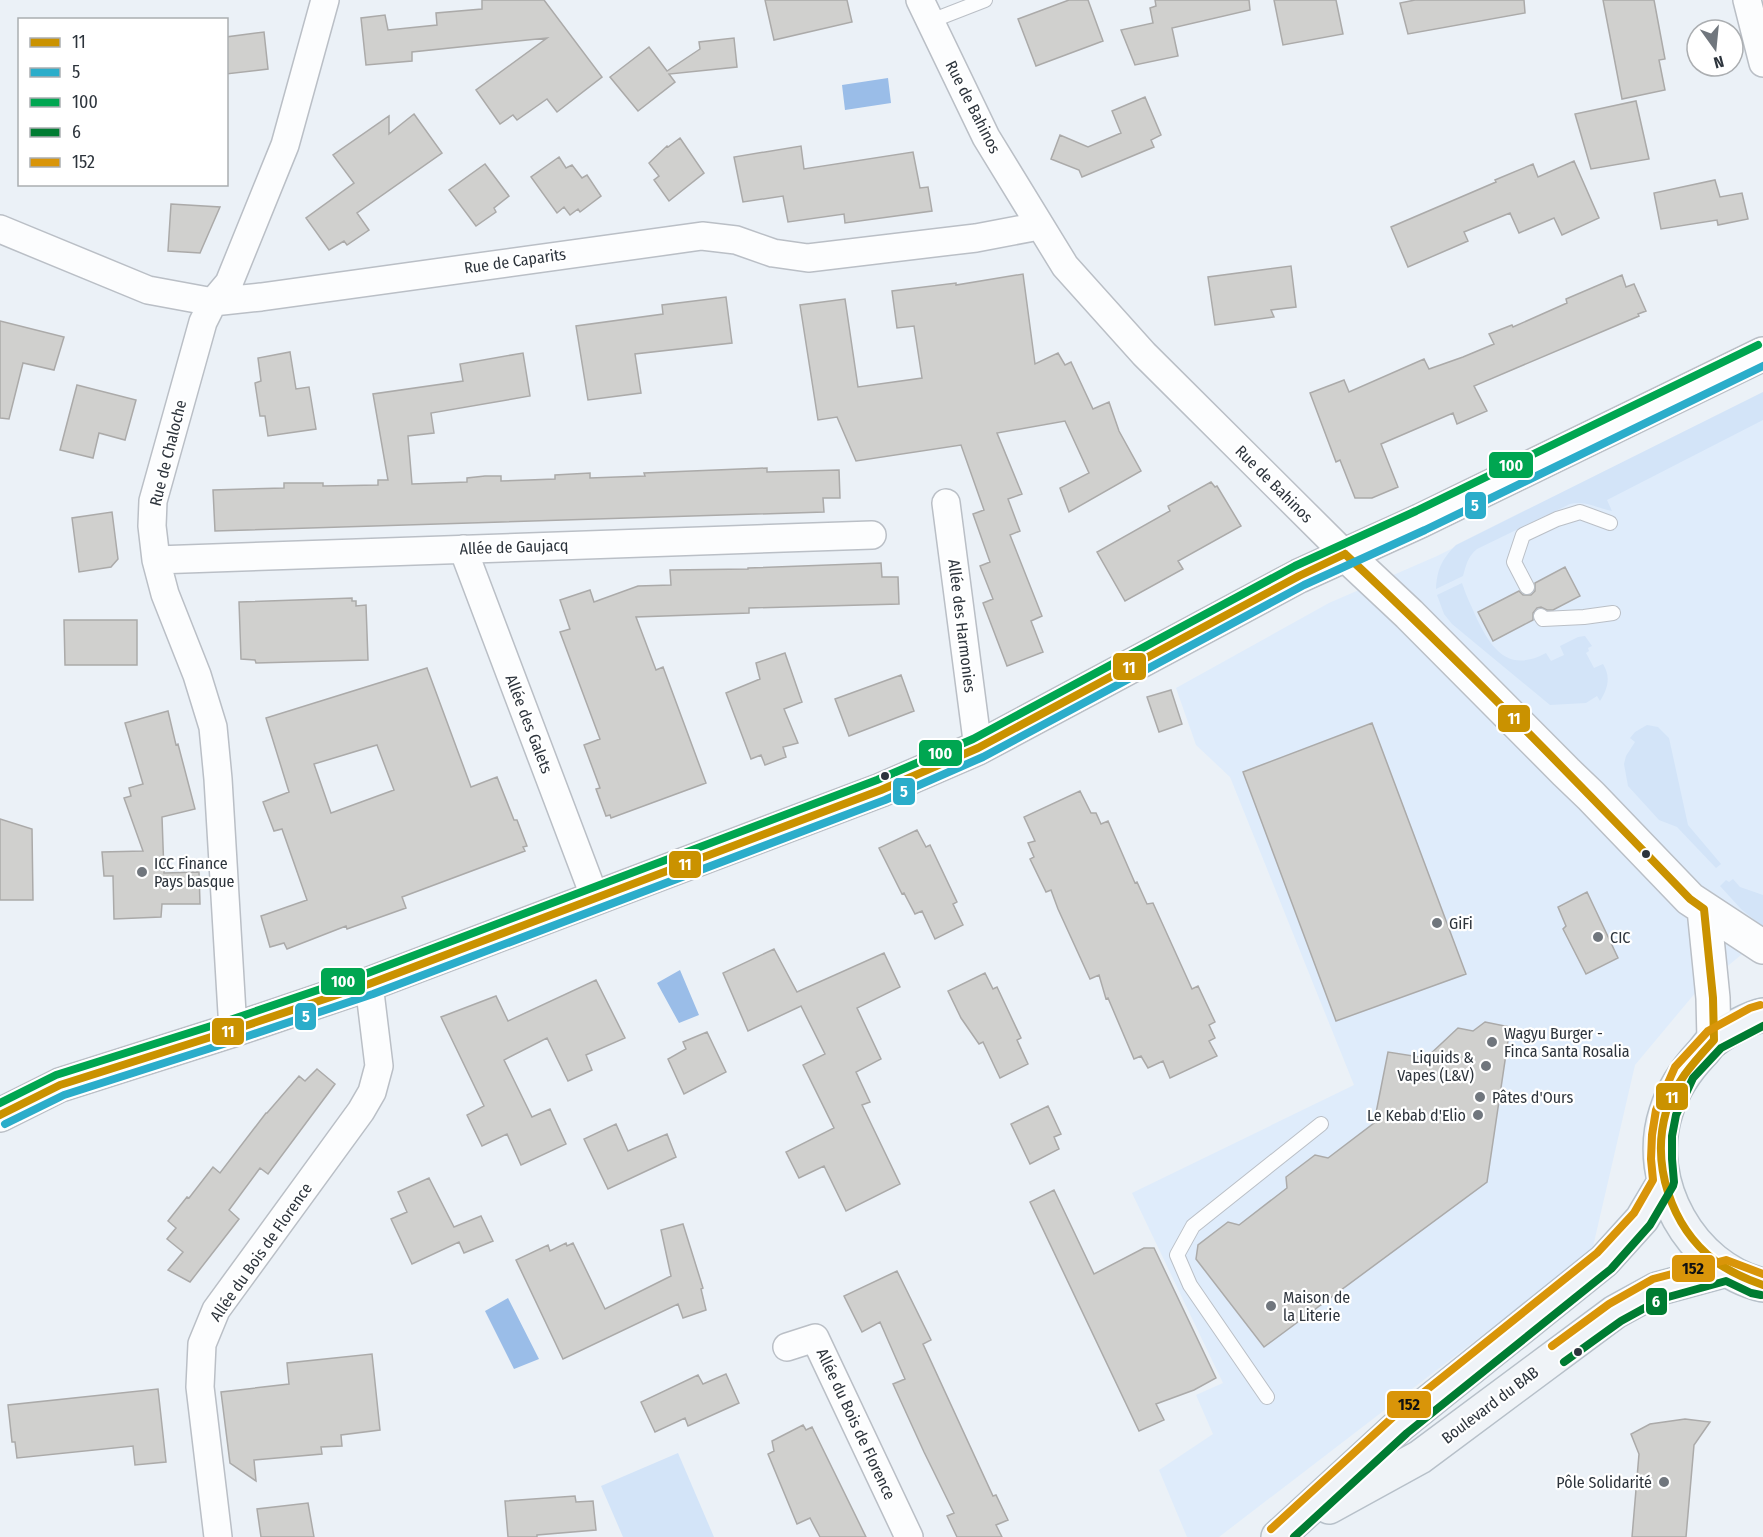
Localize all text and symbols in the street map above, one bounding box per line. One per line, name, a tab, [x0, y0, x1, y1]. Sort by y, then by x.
legend	[18, 18, 228, 186]
north arrow	[1685, 18, 1745, 78]
text: 11	[72, 31, 86, 53]
text: N	[1712, 52, 1726, 72]
street label: Rue de Bahinos	[941, 57, 1005, 157]
text: 5	[72, 61, 80, 83]
text: 100	[72, 91, 98, 113]
text: 6	[72, 121, 81, 143]
text: 152	[72, 151, 95, 173]
street label: Rue de Caparits	[463, 244, 567, 278]
street label: Rue de Chaloche	[146, 398, 190, 508]
street label: Rue de Bahinos	[1231, 441, 1317, 527]
line badge: 100	[1488, 451, 1534, 479]
text: 100	[1499, 456, 1523, 475]
line badge: 5	[1464, 491, 1487, 520]
text: 5	[1471, 496, 1479, 515]
street label: Allée de Gaujacq	[459, 536, 569, 558]
street label: Allée des Harmonies	[944, 558, 980, 694]
line badge: 11	[1112, 652, 1147, 681]
text: 11	[1122, 658, 1136, 677]
street label: Allée des Galets	[501, 672, 557, 776]
line badge: 11	[1497, 704, 1531, 733]
text: 11	[1507, 709, 1521, 728]
line badge: 100	[918, 739, 963, 767]
text: 100	[928, 744, 952, 763]
unlabelled marker	[879, 770, 891, 782]
line badge: 5	[892, 777, 916, 806]
text: 5	[900, 782, 908, 801]
unlabelled marker	[1640, 848, 1652, 860]
line badge: 11	[668, 850, 702, 879]
place label: ICC Finance Pays basque	[154, 854, 235, 891]
text: 11	[678, 855, 692, 874]
marker: ICC Finance Pays basque	[135, 865, 149, 879]
place label: GiFi	[1449, 914, 1473, 933]
marker: GiFi	[1430, 916, 1444, 930]
place label: CIC	[1610, 928, 1630, 947]
marker: CIC	[1591, 930, 1605, 944]
line badge: 100	[320, 967, 366, 996]
text: 100	[331, 972, 355, 991]
line badge: 5	[294, 1002, 317, 1031]
text: 5	[302, 1007, 310, 1026]
line badge: 11	[211, 1017, 245, 1046]
text: 11	[221, 1022, 235, 1041]
place label: Wagyu Burger - Finca Santa Rosalia	[1504, 1024, 1630, 1061]
marker: Wagyu Burger - Finca Santa Rosalia	[1485, 1035, 1499, 1049]
place label: Liquids & Vapes (L&V)	[1397, 1048, 1474, 1085]
marker: Liquids & Vapes (L&V)	[1479, 1059, 1493, 1073]
line badge: 11	[1655, 1082, 1689, 1111]
place label: Pâtes d'Ours	[1492, 1088, 1573, 1107]
text: 11	[1665, 1088, 1679, 1107]
marker: Pâtes d'Ours	[1473, 1090, 1487, 1104]
place label: Le Kebab d'Elio	[1367, 1106, 1466, 1125]
marker: Le Kebab d'Elio	[1471, 1108, 1485, 1122]
street label: Allée du Bois de Florence	[206, 1179, 316, 1325]
line badge: 152	[1671, 1254, 1716, 1283]
text: 152	[1682, 1259, 1705, 1278]
line badge: 6	[1645, 1287, 1668, 1316]
place label: Maison de la Literie	[1283, 1288, 1350, 1325]
text: 6	[1652, 1292, 1660, 1311]
marker: Maison de la Literie	[1264, 1299, 1278, 1313]
street label: Allée du Bois de Florence	[813, 1345, 899, 1503]
unlabelled marker	[1572, 1346, 1584, 1358]
street label: Boulevard du BAB	[1438, 1362, 1542, 1448]
line badge: 152	[1386, 1390, 1432, 1419]
text: 152	[1398, 1395, 1421, 1414]
place label: Pôle Solidarité	[1556, 1473, 1652, 1492]
marker: Pôle Solidarité	[1657, 1475, 1671, 1489]

